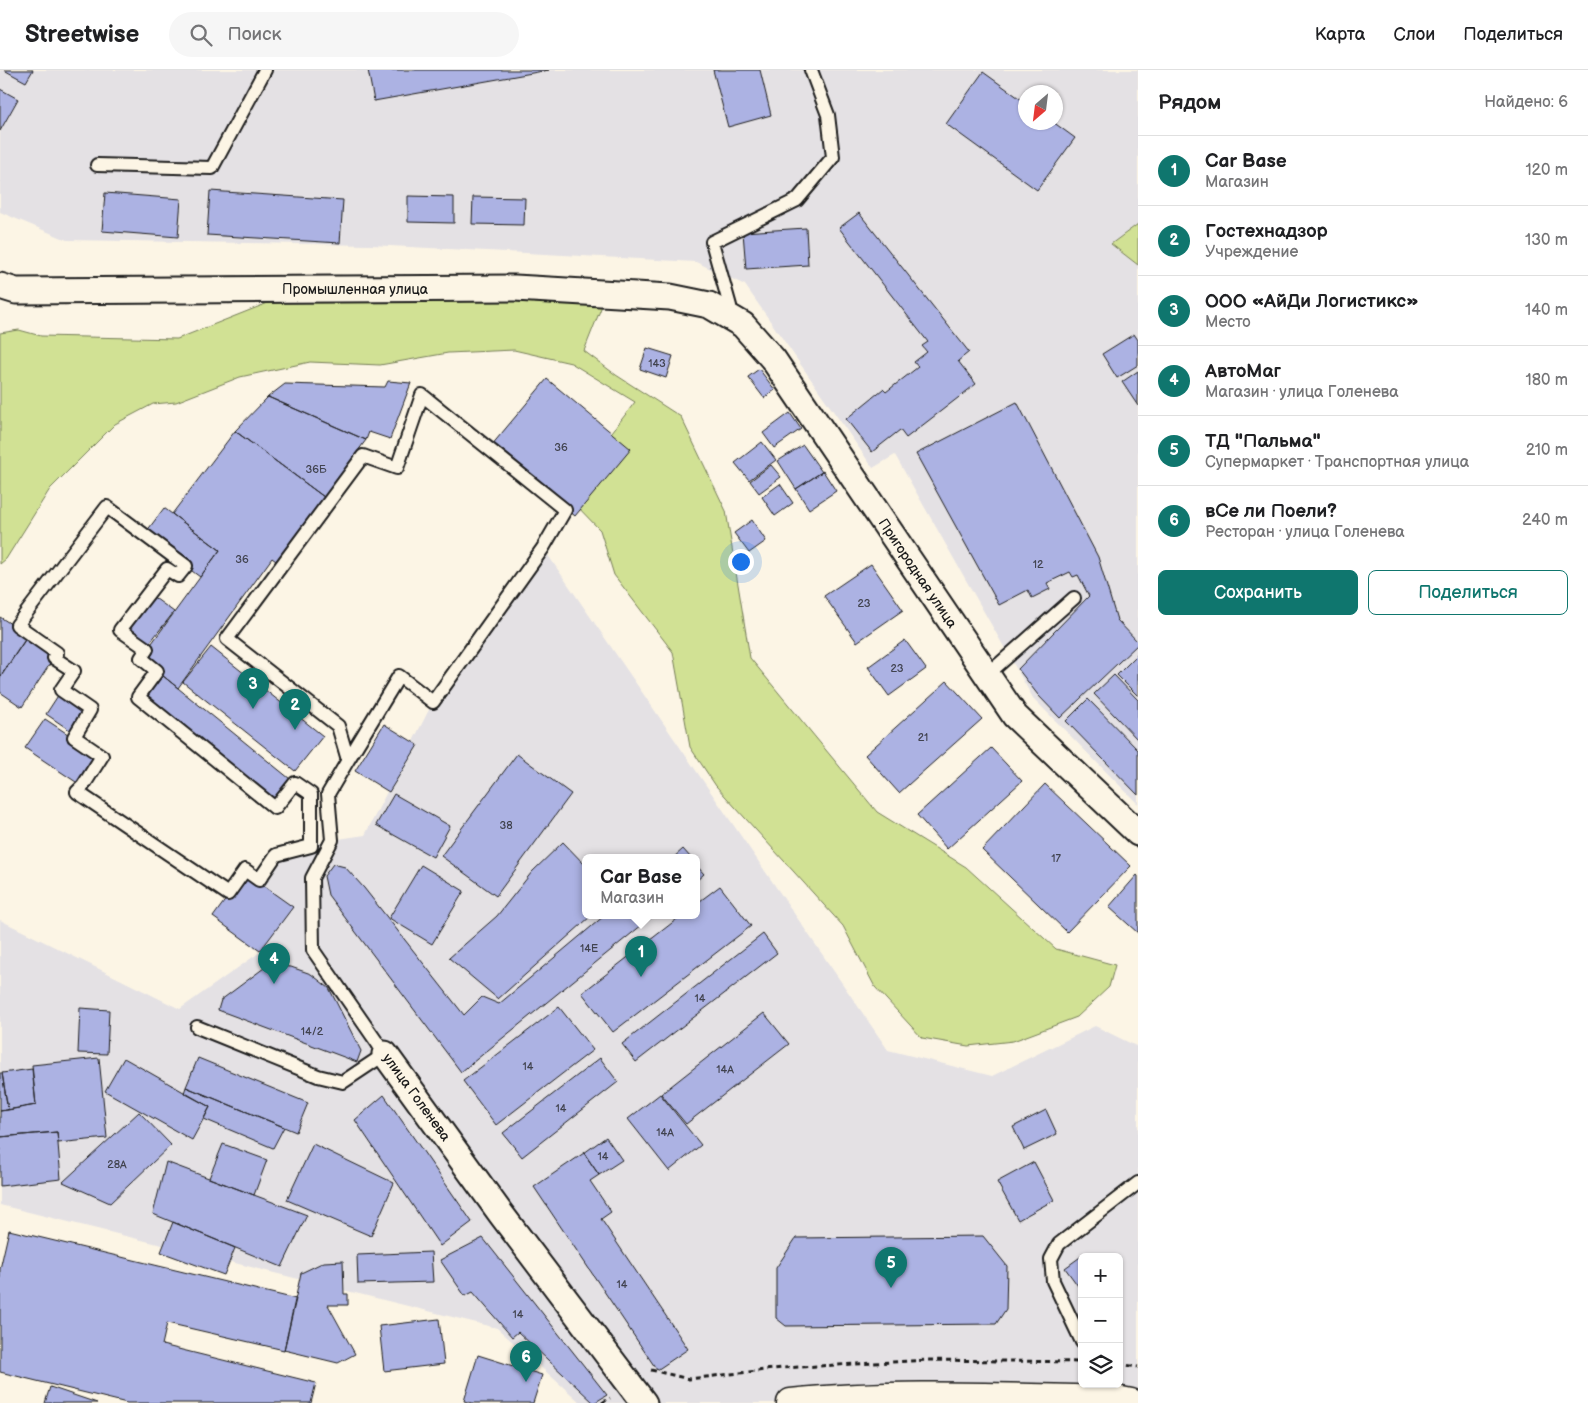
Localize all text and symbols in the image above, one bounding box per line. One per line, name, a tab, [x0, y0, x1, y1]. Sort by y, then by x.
search box	[169, 12, 519, 57]
text: Streetwise	[25, 20, 139, 49]
icon: search	[187, 21, 215, 49]
text: Поиск	[227, 23, 282, 46]
text: Карта	[1315, 24, 1365, 45]
text: Слои	[1393, 24, 1435, 45]
text: Поделиться	[1463, 24, 1563, 45]
north arrow	[1018, 85, 1063, 130]
text: Рядом	[1158, 90, 1221, 115]
text: Найдено: 6	[1484, 93, 1568, 112]
text: Car Base	[1205, 150, 1287, 173]
text: 1	[1171, 161, 1177, 180]
text: 120 m	[1525, 161, 1568, 180]
text: Магазин	[1205, 173, 1269, 192]
text: Гостехнадзор	[1205, 220, 1328, 243]
text: 2	[1169, 231, 1179, 250]
text: 130 m	[1525, 231, 1568, 250]
text: Учреждение	[1205, 243, 1298, 262]
street label: Промышленная улица	[282, 281, 429, 298]
text: ООО «АйДи Логистикс»	[1205, 290, 1419, 313]
text: 3	[1169, 301, 1179, 320]
text: 140 m	[1525, 301, 1568, 320]
text: Место	[1205, 313, 1251, 332]
house number: 143	[648, 357, 666, 370]
text: АвтоМаг	[1205, 360, 1281, 383]
text: 4	[1169, 371, 1179, 390]
text: 180 m	[1526, 371, 1568, 390]
text: Магазин · улица Голенева	[1205, 383, 1399, 402]
text: ТД "Пальма"	[1205, 430, 1321, 453]
house number: 36	[554, 441, 568, 454]
text: 5	[1169, 441, 1179, 460]
text: 210 m	[1526, 441, 1568, 460]
text: Супермаркет · Транспортная улица	[1205, 453, 1469, 472]
house number: 36Б	[305, 463, 327, 476]
text: вСе ли Поели?	[1205, 500, 1337, 523]
text: 6	[1169, 511, 1179, 530]
text: 240 m	[1522, 511, 1568, 530]
street label: Пригородная улица	[875, 515, 961, 632]
text: Ресторан · улица Голенева	[1205, 523, 1405, 542]
your location	[728, 549, 754, 575]
house number: 36	[235, 553, 249, 566]
house number: 12	[1033, 558, 1044, 571]
button: Сохранить	[1158, 570, 1358, 615]
button: Поделиться	[1368, 570, 1568, 615]
house number: 23	[857, 597, 871, 610]
house number: 23	[890, 662, 904, 675]
pin: 3	[237, 668, 269, 709]
pin: 2	[279, 689, 311, 730]
house number: 21	[918, 731, 928, 744]
house number: 38	[499, 819, 513, 832]
house number: 17	[1051, 852, 1061, 865]
popup	[582, 854, 700, 919]
text: Car Base	[600, 866, 682, 889]
text: Магазин	[600, 889, 664, 908]
pin: 1	[625, 936, 657, 977]
house number: 14Е	[580, 942, 598, 955]
pin: 4	[258, 943, 290, 984]
house number: 14	[695, 992, 706, 1005]
house number: 14/2	[301, 1025, 324, 1038]
street label: улица Голенева	[379, 1050, 455, 1145]
house number: 14	[523, 1060, 534, 1073]
house number: 14А	[716, 1063, 734, 1076]
house number: 14	[556, 1102, 567, 1115]
house number: 14А	[656, 1126, 674, 1139]
house number: 14	[598, 1150, 609, 1163]
house number: 28А	[107, 1158, 127, 1171]
pin: 5	[875, 1247, 907, 1288]
map controls	[1078, 1253, 1123, 1388]
button: +	[1078, 1253, 1123, 1298]
house number: 14	[617, 1278, 628, 1291]
button: −	[1078, 1298, 1123, 1343]
house number: 14	[513, 1308, 524, 1321]
pin: 6	[510, 1341, 542, 1382]
button: layers	[1078, 1343, 1123, 1388]

